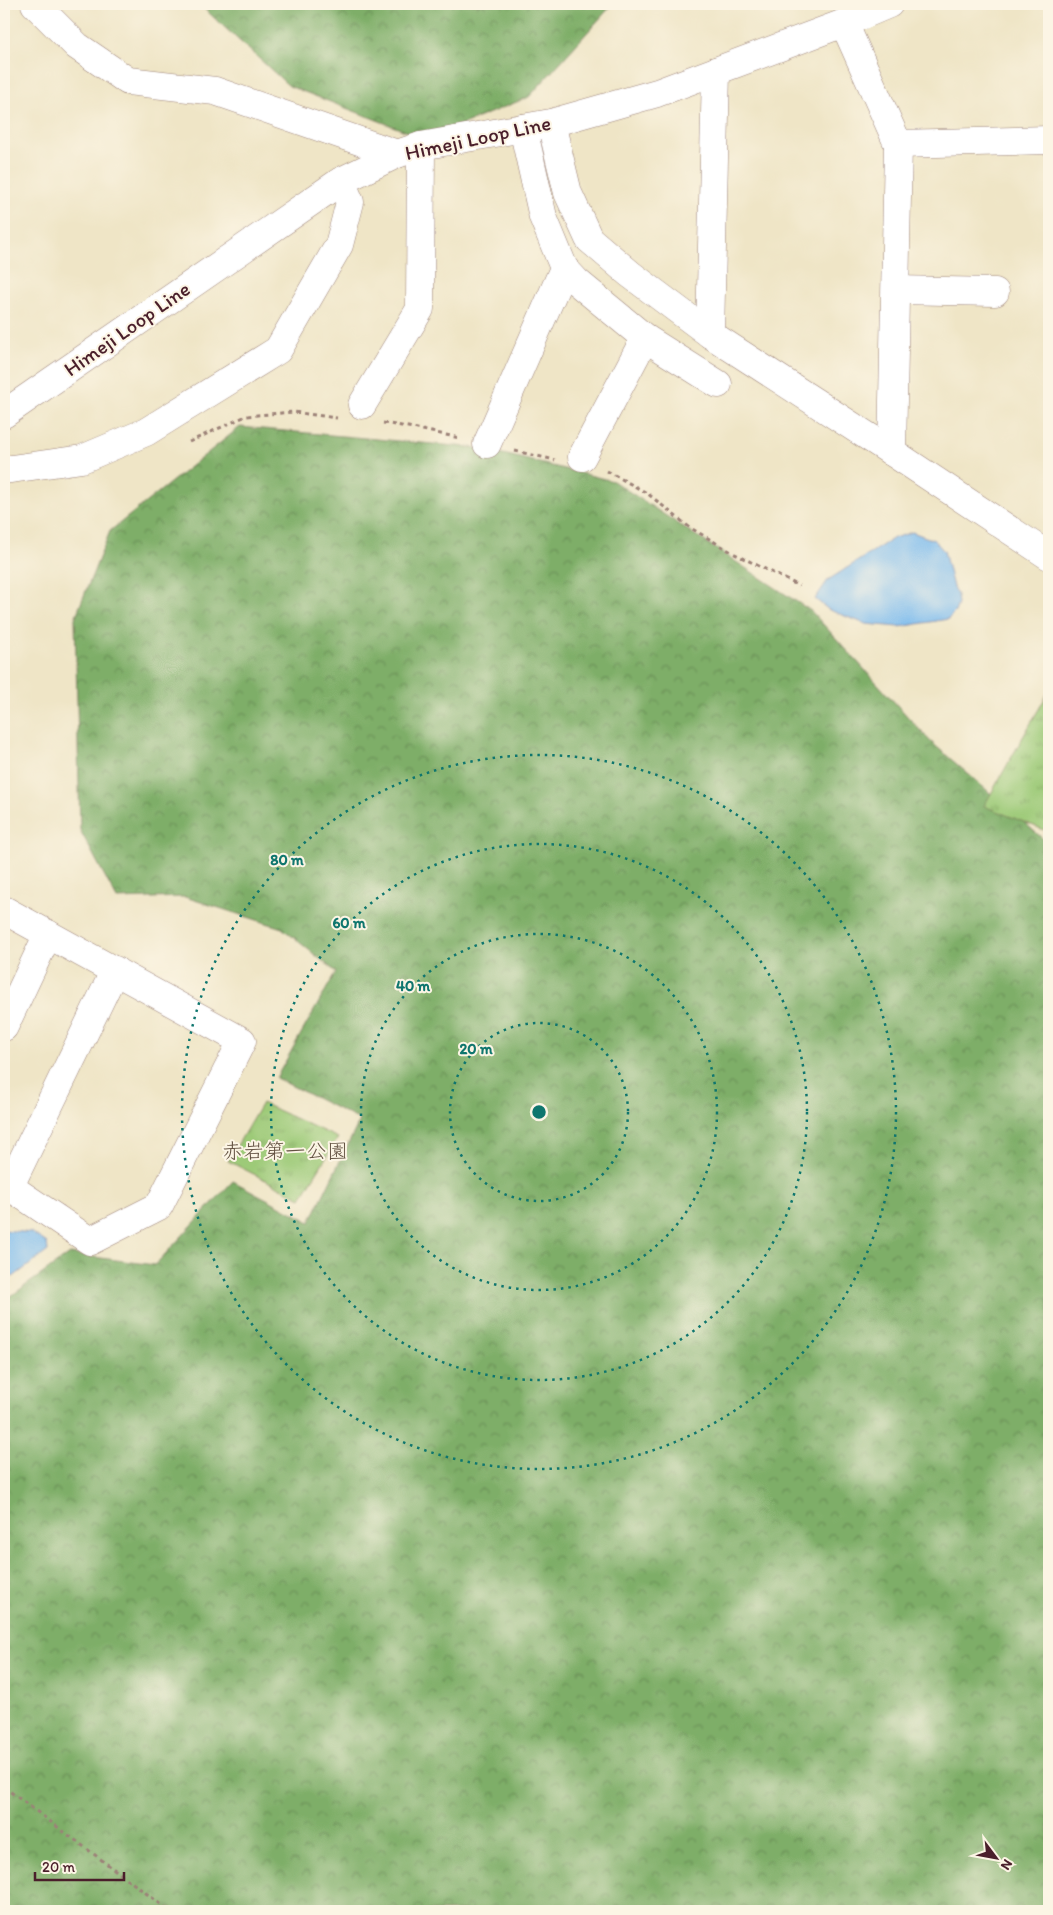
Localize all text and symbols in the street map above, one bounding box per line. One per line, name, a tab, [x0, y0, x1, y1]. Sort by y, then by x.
street label: Himeji Loop Line	[403, 110, 553, 165]
street label: Himeji Loop Line	[59, 276, 195, 381]
text: 80 m	[270, 851, 304, 869]
text: 60 m	[332, 914, 366, 932]
text: 40 m	[396, 977, 431, 995]
text: 20 m	[459, 1040, 493, 1058]
centre of rings	[530, 1103, 548, 1121]
park label: 赤岩第一公園	[222, 1138, 348, 1163]
north arrow	[970, 1832, 1020, 1882]
scale bar	[35, 1850, 124, 1882]
text: N	[997, 1856, 1016, 1873]
text: 20 m	[42, 1858, 76, 1876]

